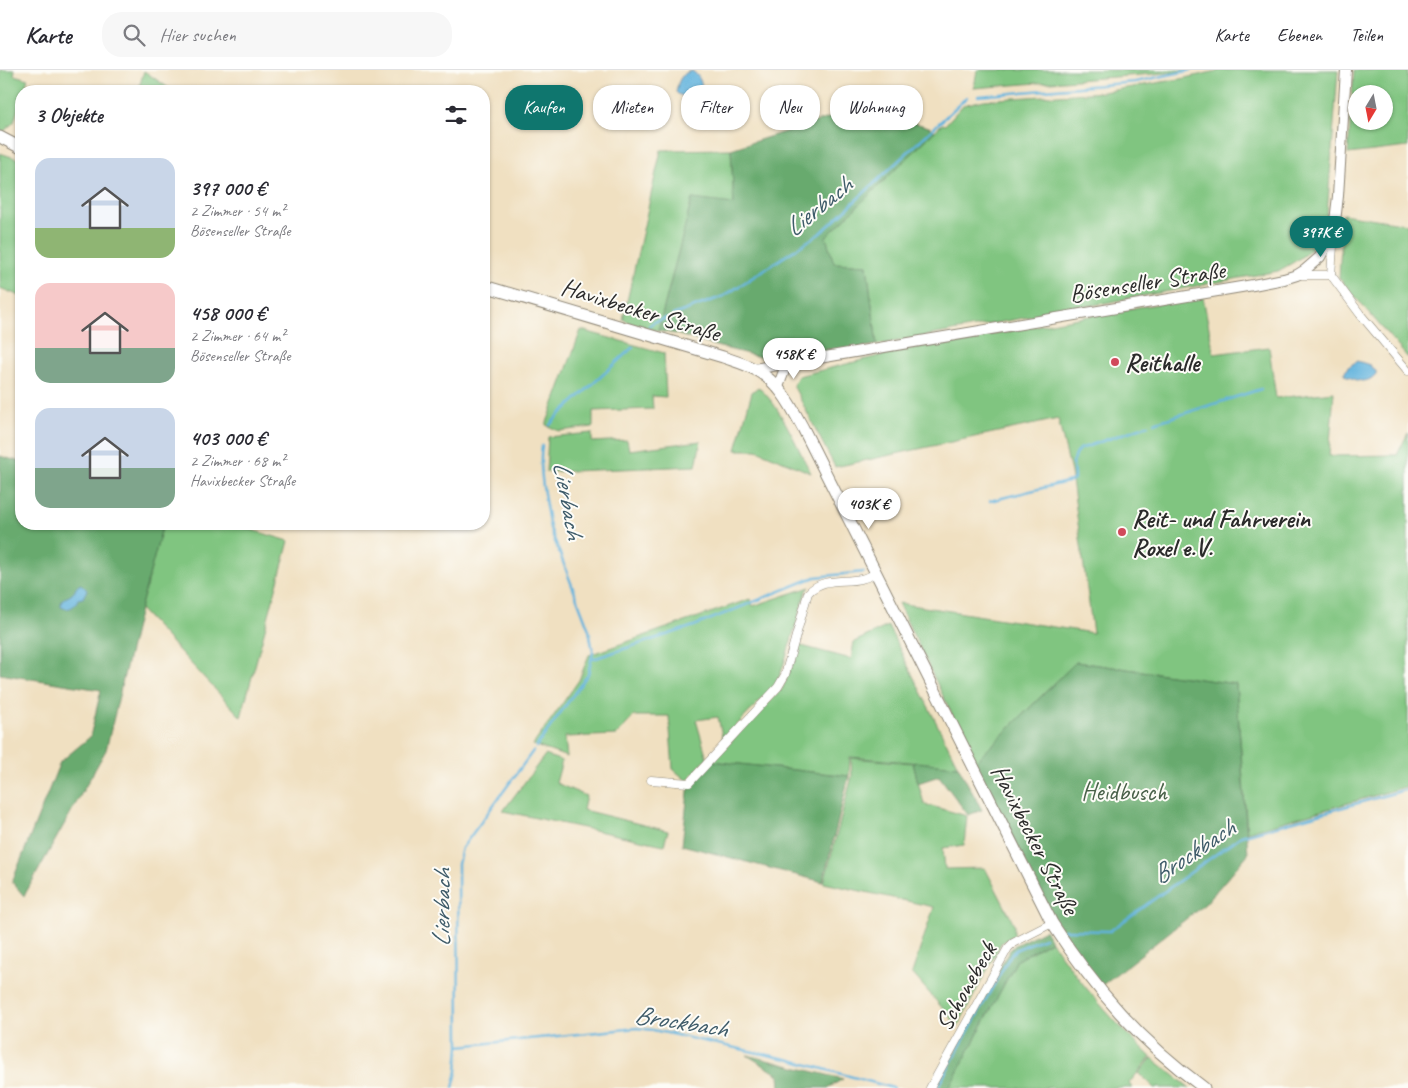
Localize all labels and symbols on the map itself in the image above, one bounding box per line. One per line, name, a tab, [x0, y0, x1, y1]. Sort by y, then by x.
north arrow	[1348, 85, 1392, 130]
water label: Lierbach	[778, 168, 860, 244]
pin: 397K €	[1280, 216, 1362, 258]
street label: Bösenseller Straße	[1067, 254, 1229, 310]
street label: Havixbecker Straße	[558, 271, 726, 350]
pin: 458K €	[753, 338, 835, 380]
place label: Reithalle	[1125, 347, 1202, 379]
marker: Reithalle	[1109, 356, 1121, 368]
water label: Lierbach	[546, 459, 592, 543]
pin: 403K €	[828, 488, 910, 530]
place label: Reit- und Fahrverein Roxel e.V.	[1132, 503, 1312, 564]
marker: Reit- und Fahrverein Roxel e.V.	[1116, 526, 1128, 538]
street label: Havixbecker Straße	[984, 759, 1087, 922]
park label: Heidbusch	[1081, 776, 1168, 808]
water label: Brockbach	[1145, 810, 1243, 891]
water label: Lierbach	[424, 867, 459, 947]
street label: Schonebeck	[928, 935, 1005, 1036]
water label: Brockbach	[632, 998, 732, 1045]

